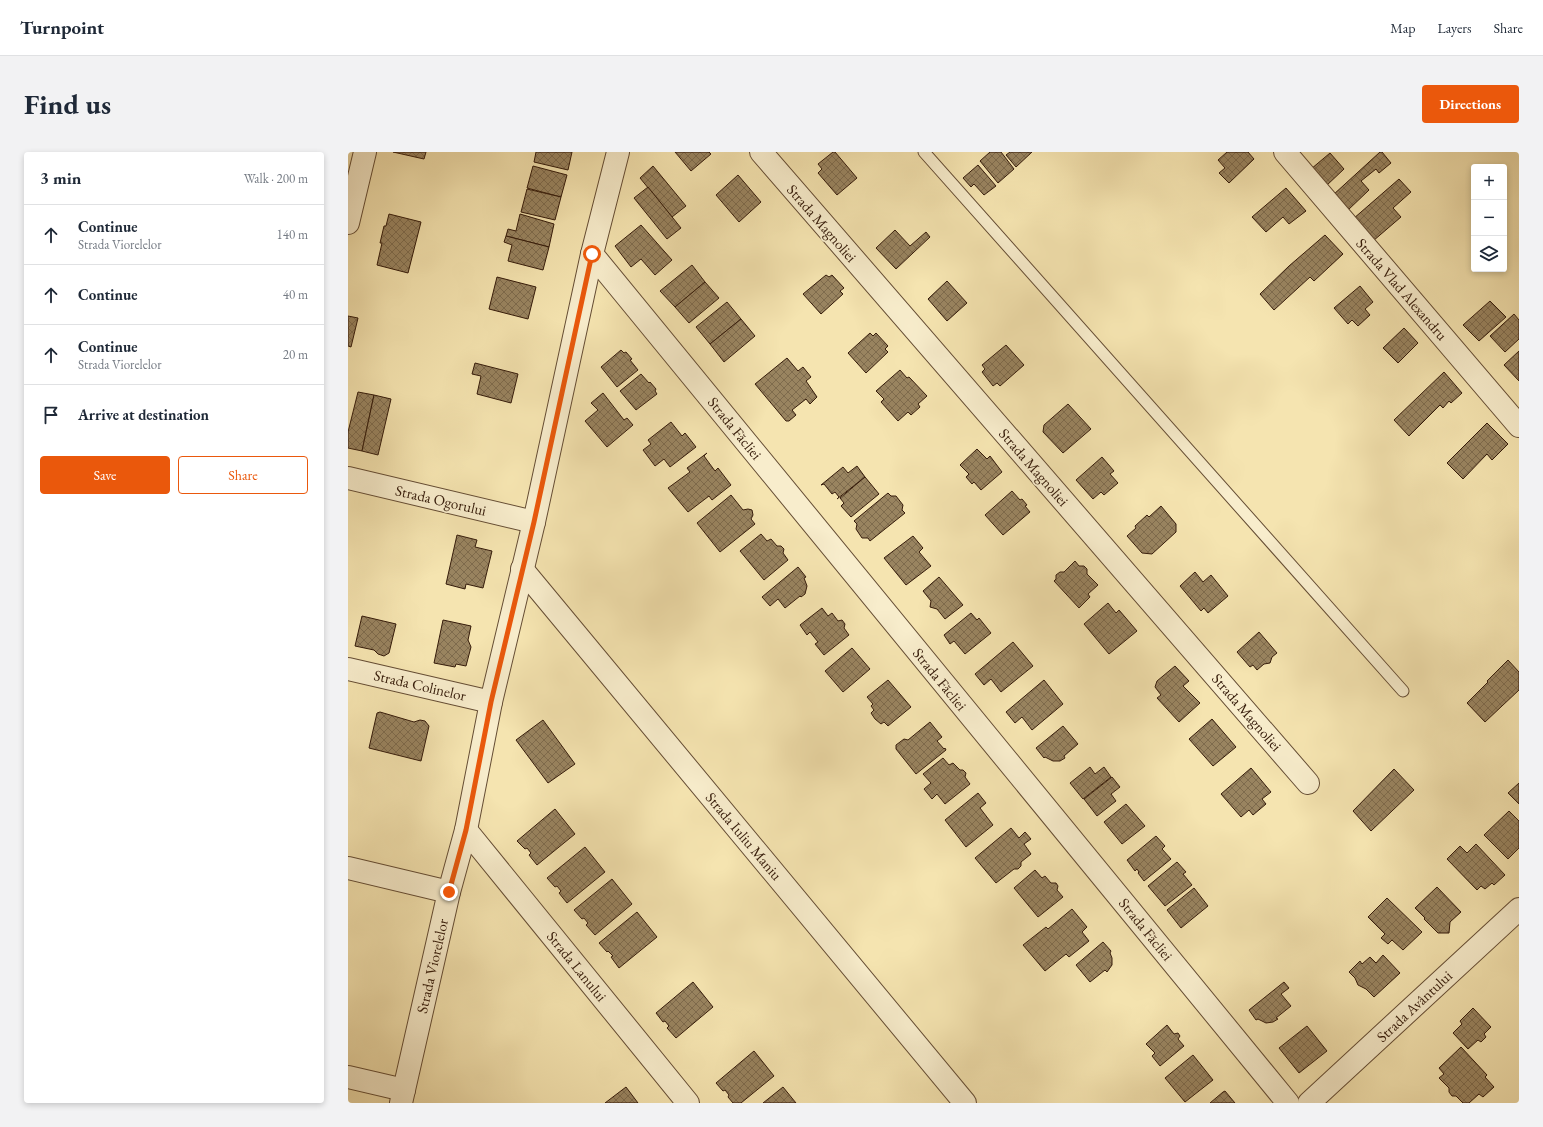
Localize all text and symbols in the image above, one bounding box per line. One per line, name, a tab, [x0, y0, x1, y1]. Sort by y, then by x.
text: Turnpoint	[20, 15, 104, 40]
text: Map	[1390, 19, 1415, 37]
text: Layers	[1437, 19, 1472, 37]
text: Share	[1494, 19, 1523, 37]
button: Directions	[1422, 85, 1519, 123]
text: Find us	[24, 86, 111, 122]
map controls	[1471, 164, 1507, 272]
button: +	[1471, 164, 1507, 200]
text: 3 min	[40, 167, 81, 189]
text: Walk · 200 m	[244, 170, 308, 187]
street label: Strada Magnoliei	[783, 180, 861, 266]
button: −	[1471, 200, 1507, 236]
text: Continue	[78, 217, 138, 236]
icon: ahead	[40, 224, 62, 246]
text: 140 m	[277, 226, 308, 243]
street label: Strada Vlad Alexandru	[1352, 234, 1452, 344]
text: Strada Viorelelor	[78, 236, 162, 253]
button: layers	[1471, 236, 1507, 272]
route start	[583, 245, 601, 263]
icon: ahead	[40, 284, 62, 306]
text: Continue	[78, 285, 138, 304]
text: 40 m	[283, 286, 308, 303]
text: Continue	[78, 337, 138, 356]
icon: ahead	[40, 344, 62, 366]
text: 20 m	[283, 346, 308, 363]
text: Strada Viorelelor	[78, 356, 162, 373]
street label: Strada Făcliei	[704, 393, 766, 464]
icon: arrive	[40, 404, 62, 426]
text: Arrive at destination	[78, 405, 209, 424]
street label: Strada Magnoliei	[995, 424, 1073, 510]
button: Save	[40, 456, 170, 494]
button: Share	[178, 456, 308, 494]
street label: Strada Ogorului	[394, 480, 489, 520]
street label: Strada Făcliei	[909, 644, 971, 715]
street label: Strada Colinelor	[372, 665, 468, 705]
street label: Strada Magnoliei	[1208, 669, 1286, 755]
street label: Strada Iuliu Maniu	[702, 788, 786, 884]
route end	[440, 883, 458, 901]
street label: Strada Făcliei	[1115, 894, 1177, 965]
street label: Strada Viorelelor	[412, 917, 452, 1015]
street label: Strada Lanului	[543, 927, 611, 1005]
street label: Strada Avântului	[1372, 966, 1456, 1046]

